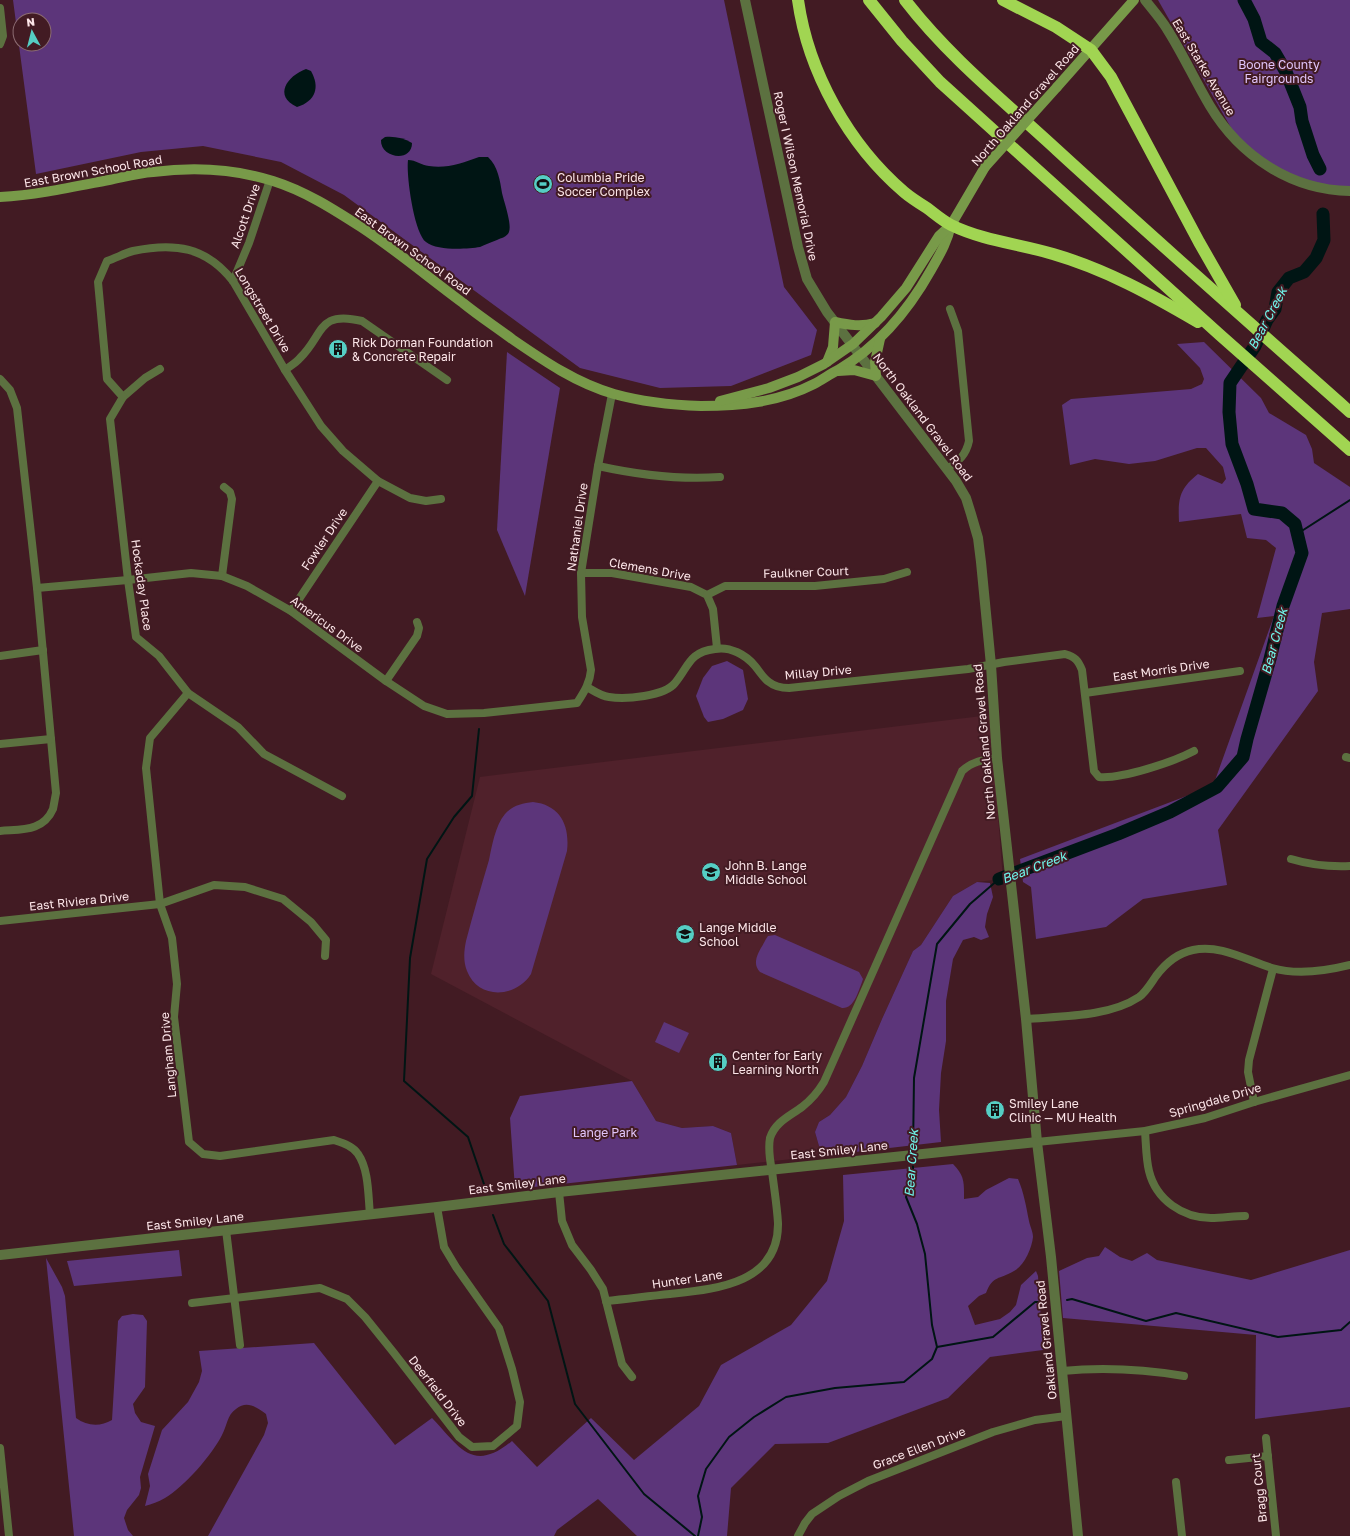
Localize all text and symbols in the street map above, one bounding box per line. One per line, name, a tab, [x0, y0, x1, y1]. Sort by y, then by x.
north arrow	[12, 12, 52, 52]
text: N	[26, 15, 36, 29]
street label: East Starke Avenue	[1169, 16, 1239, 118]
street label: North Oakland Gravel Road	[968, 41, 1082, 169]
park label: Boone County Fairgrounds	[1238, 57, 1320, 86]
street label: Roger I Wilson Memorial Drive	[771, 90, 821, 262]
street label: East Brown School Road	[23, 151, 163, 191]
place label: Columbia Pride Soccer Complex	[557, 170, 650, 199]
sports icon: Columbia Pride Soccer Complex	[532, 173, 554, 195]
street label: Alcott Drive	[227, 182, 263, 250]
street label: East Brown School Road	[352, 204, 474, 298]
street label: Longstreet Drive	[232, 265, 294, 355]
water label: Bear Creek	[1244, 283, 1291, 352]
place label: Rick Dorman Foundation & Concrete Repair	[352, 335, 493, 364]
building icon: Rick Dorman Foundation & Concrete Repair	[327, 338, 349, 360]
street label: North Oakland Gravel Road	[870, 350, 976, 484]
street label: Nathaniel Drive	[563, 482, 591, 572]
street label: Fowler Drive	[298, 505, 350, 573]
street label: Hockaday Place	[128, 538, 156, 632]
street label: Clemens Drive	[608, 554, 692, 584]
street label: Faulkner Court	[763, 563, 849, 581]
street label: Americus Drive	[288, 593, 366, 655]
water label: Bear Creek	[1257, 604, 1291, 676]
street label: East Morris Drive	[1112, 656, 1210, 684]
street label: Millay Drive	[784, 662, 852, 682]
street label: North Oakland Gravel Road	[970, 663, 998, 821]
water label: Bear Creek	[999, 847, 1070, 887]
place label: John B. Lange Middle School	[725, 858, 807, 887]
school or university icon: John B. Lange Middle School	[700, 861, 722, 883]
street label: East Riviera Drive	[28, 888, 130, 914]
place label: Lange Middle School	[699, 920, 776, 949]
school or university icon: Lange Middle School	[674, 923, 696, 945]
street label: Langham Drive	[157, 1011, 179, 1099]
place label: Center for Early Learning North	[732, 1048, 822, 1077]
building icon: Center for Early Learning North	[707, 1051, 729, 1073]
street label: Springdale Drive	[1167, 1080, 1263, 1120]
place label: Smiley Lane Clinic — MU Health	[1009, 1096, 1117, 1125]
building icon: Smiley Lane Clinic — MU Health	[984, 1099, 1006, 1121]
park label: Lange Park	[573, 1125, 637, 1140]
water label: Bear Creek	[901, 1127, 921, 1198]
street label: East Smiley Lane	[790, 1137, 888, 1163]
street label: East Smiley Lane	[467, 1171, 567, 1197]
street label: East Smiley Lane	[146, 1208, 244, 1234]
street label: Hunter Lane	[651, 1267, 723, 1291]
street label: Oakland Gravel Road	[1032, 1280, 1060, 1400]
street label: Deerfield Drive	[406, 1353, 470, 1429]
street label: Grace Ellen Drive	[870, 1423, 968, 1473]
street label: Bragg Court	[1248, 1452, 1270, 1523]

